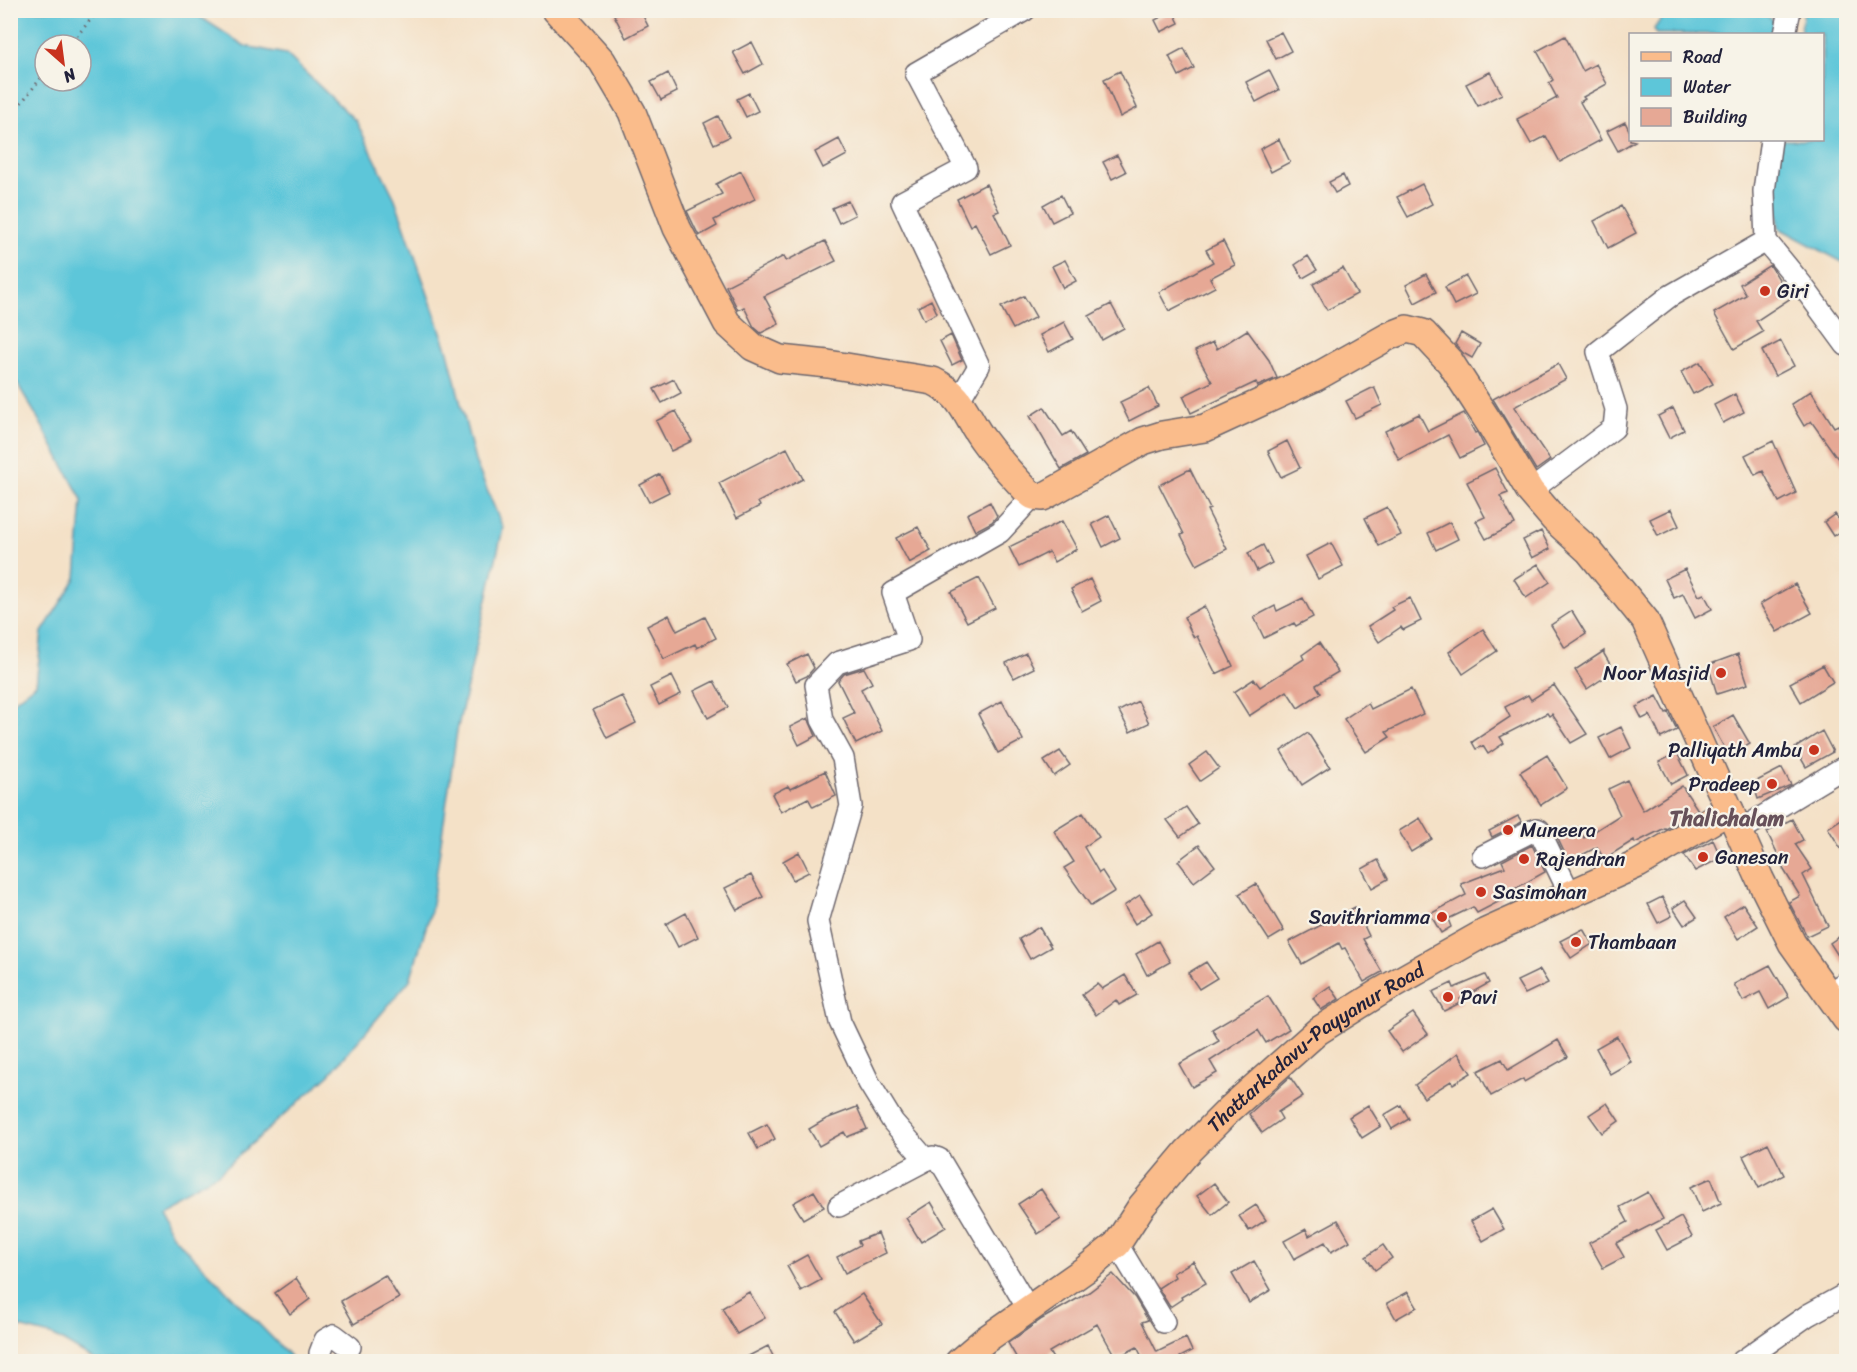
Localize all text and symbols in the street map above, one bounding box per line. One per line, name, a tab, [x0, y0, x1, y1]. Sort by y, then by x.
north arrow	[33, 33, 93, 93]
legend	[1629, 33, 1824, 141]
text: Road	[1683, 41, 1723, 73]
text: N	[57, 60, 82, 92]
text: Water	[1683, 71, 1732, 103]
text: Building	[1683, 101, 1747, 133]
place label: Giri	[1777, 274, 1810, 309]
marker: Giri	[1758, 284, 1772, 298]
place label: Noor Masjid	[1603, 656, 1710, 691]
marker: Noor Masjid	[1714, 666, 1728, 680]
place label: Palliyath Ambu	[1668, 733, 1802, 768]
marker: Palliyath Ambu	[1807, 743, 1821, 757]
place label: Pradeep	[1689, 767, 1760, 802]
marker: Pradeep	[1765, 777, 1779, 791]
district label: Thalichalam	[1670, 799, 1785, 838]
place label: Muneera	[1520, 813, 1596, 848]
marker: Muneera	[1501, 823, 1515, 837]
place label: Ganesan	[1715, 840, 1789, 875]
place label: Rajendran	[1536, 842, 1626, 877]
marker: Ganesan	[1696, 850, 1710, 864]
marker: Rajendran	[1517, 852, 1531, 866]
place label: Sasimohan	[1493, 875, 1587, 910]
marker: Sasimohan	[1474, 885, 1488, 899]
place label: Savithriamma	[1309, 900, 1431, 935]
marker: Savithriamma	[1435, 910, 1449, 924]
place label: Thambaan	[1588, 925, 1677, 960]
marker: Thambaan	[1569, 935, 1583, 949]
street label: Thattarkadavu-Payyanur Road	[1198, 952, 1432, 1141]
place label: Pavi	[1460, 980, 1498, 1015]
marker: Pavi	[1441, 990, 1455, 1004]

